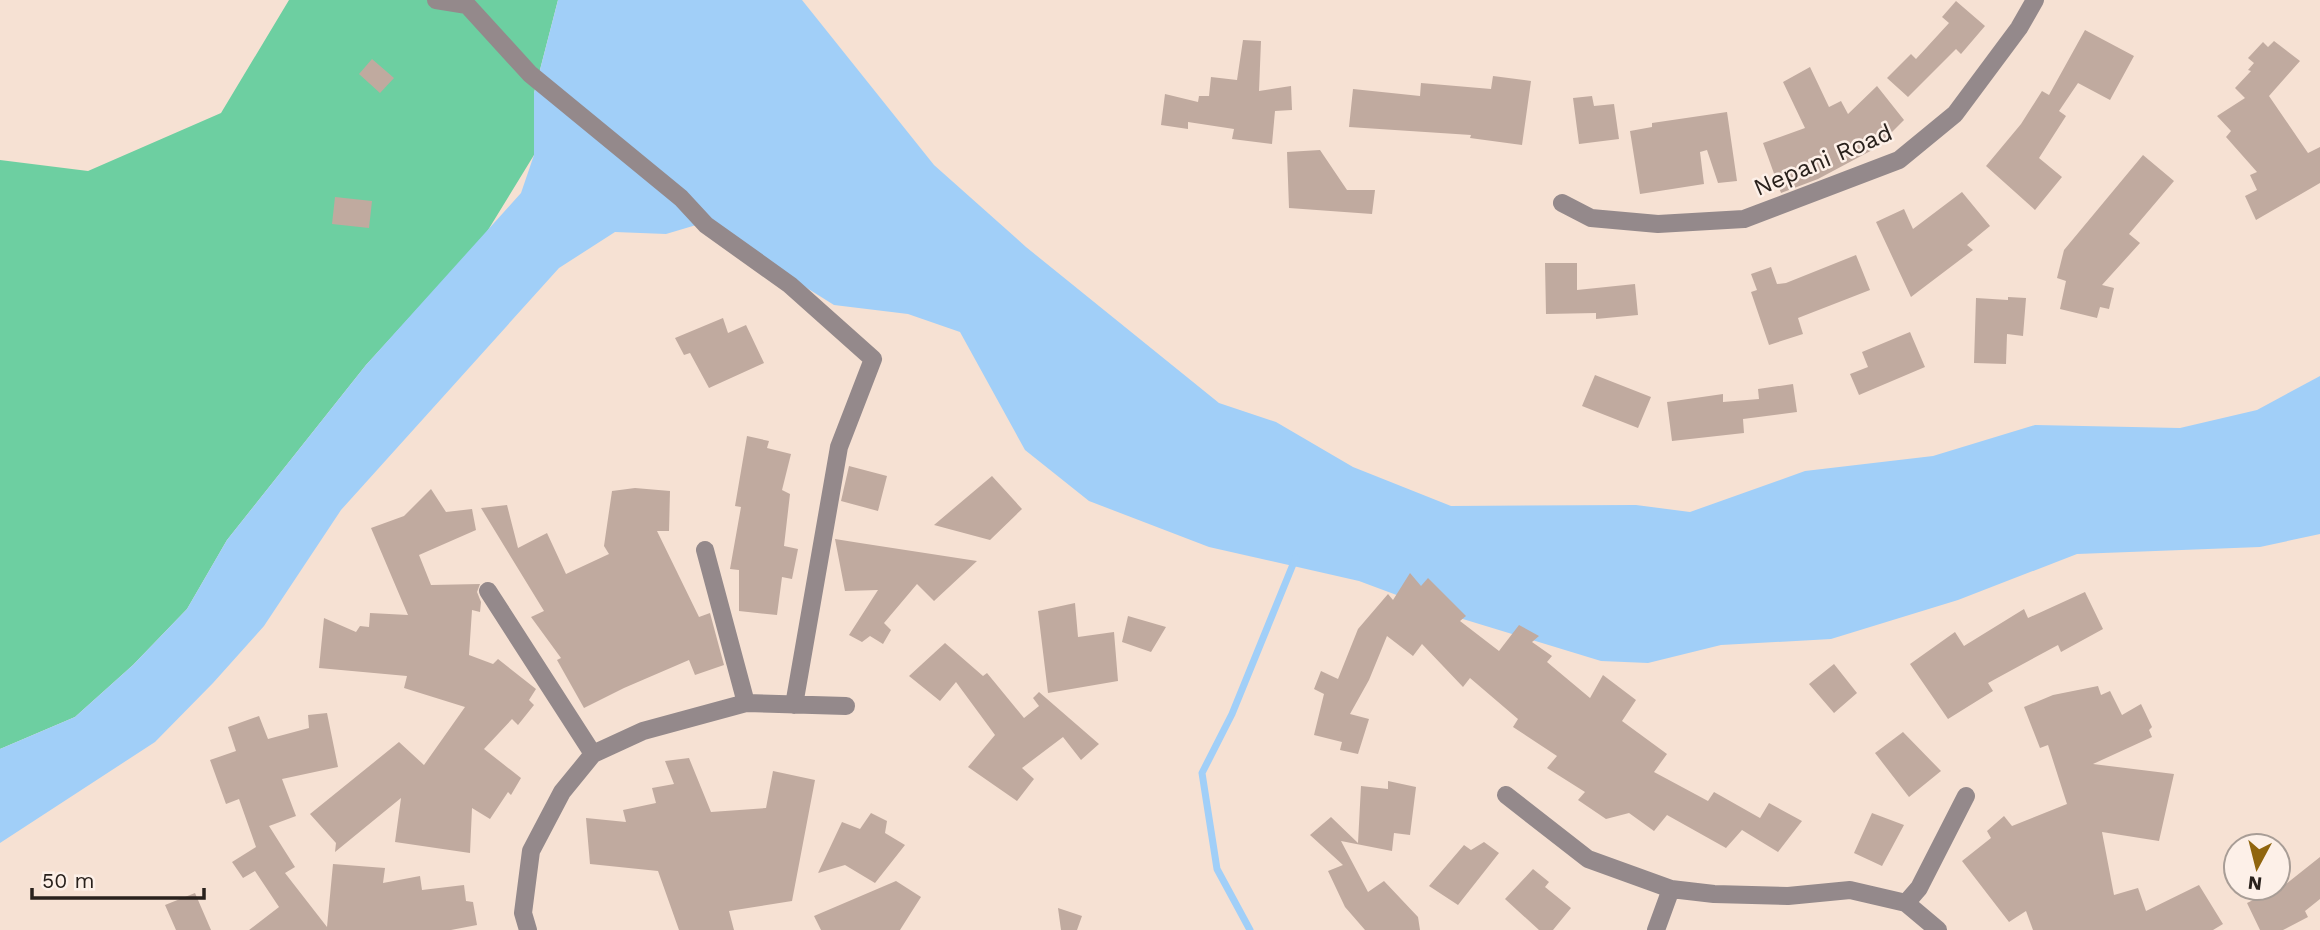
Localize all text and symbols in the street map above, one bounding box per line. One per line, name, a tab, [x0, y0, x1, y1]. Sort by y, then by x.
street label: Nepani Road	[1749, 118, 1897, 202]
north arrow	[2222, 832, 2292, 902]
scale bar	[32, 856, 203, 900]
text: 50 m	[42, 868, 94, 893]
text: N	[2247, 871, 2263, 896]

